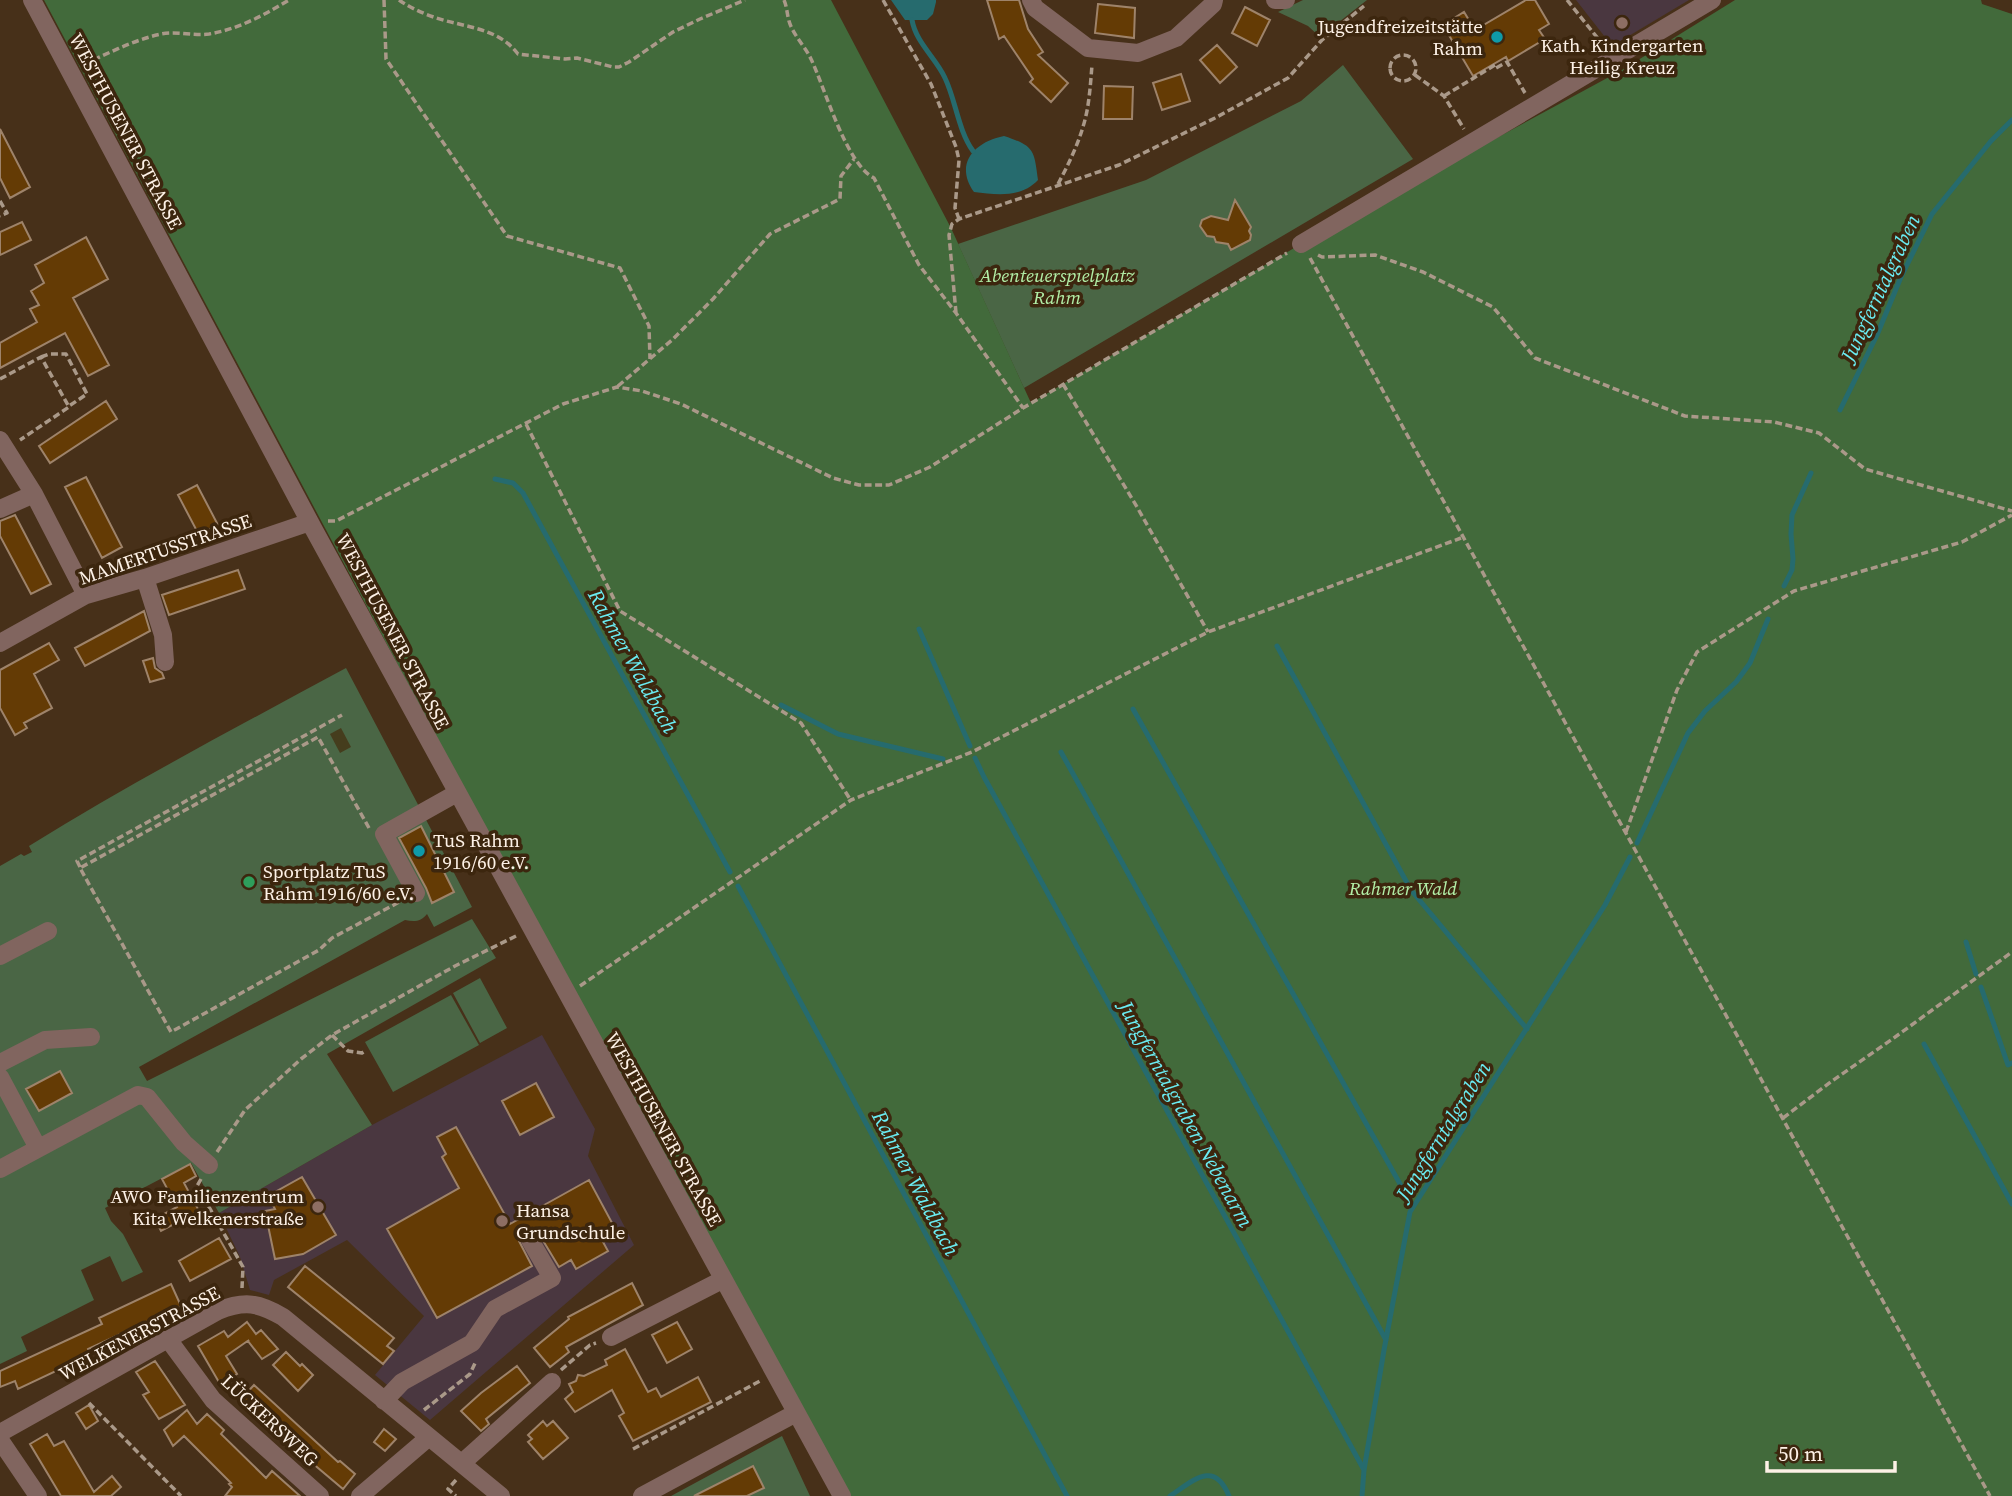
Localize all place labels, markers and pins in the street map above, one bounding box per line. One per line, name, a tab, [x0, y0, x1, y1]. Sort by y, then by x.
place label: Jugendfreizeitstätte Rahm	[1317, 13, 1483, 61]
marker: Kath. Kindergarten Heilig Kreuz	[1614, 15, 1630, 31]
marker: Jugendfreizeitstätte Rahm	[1489, 29, 1505, 45]
place label: Kath. Kindergarten Heilig Kreuz	[1541, 32, 1703, 80]
place label: TuS Rahm 1916/60 e.V.	[433, 827, 529, 875]
marker: TuS Rahm 1916/60 e.V.	[411, 843, 427, 859]
place label: Sportplatz TuS Rahm 1916/60 e.V.	[263, 858, 414, 906]
marker: Sportplatz TuS Rahm 1916/60 e.V.	[241, 874, 257, 890]
place label: AWO Familienzentrum Kita Welkenerstraße	[111, 1183, 304, 1231]
place label: Hansa Grundschule	[516, 1197, 625, 1245]
marker: AWO Familienzentrum Kita Welkenerstraße	[310, 1199, 326, 1215]
marker: Hansa Grundschule	[494, 1213, 510, 1229]

